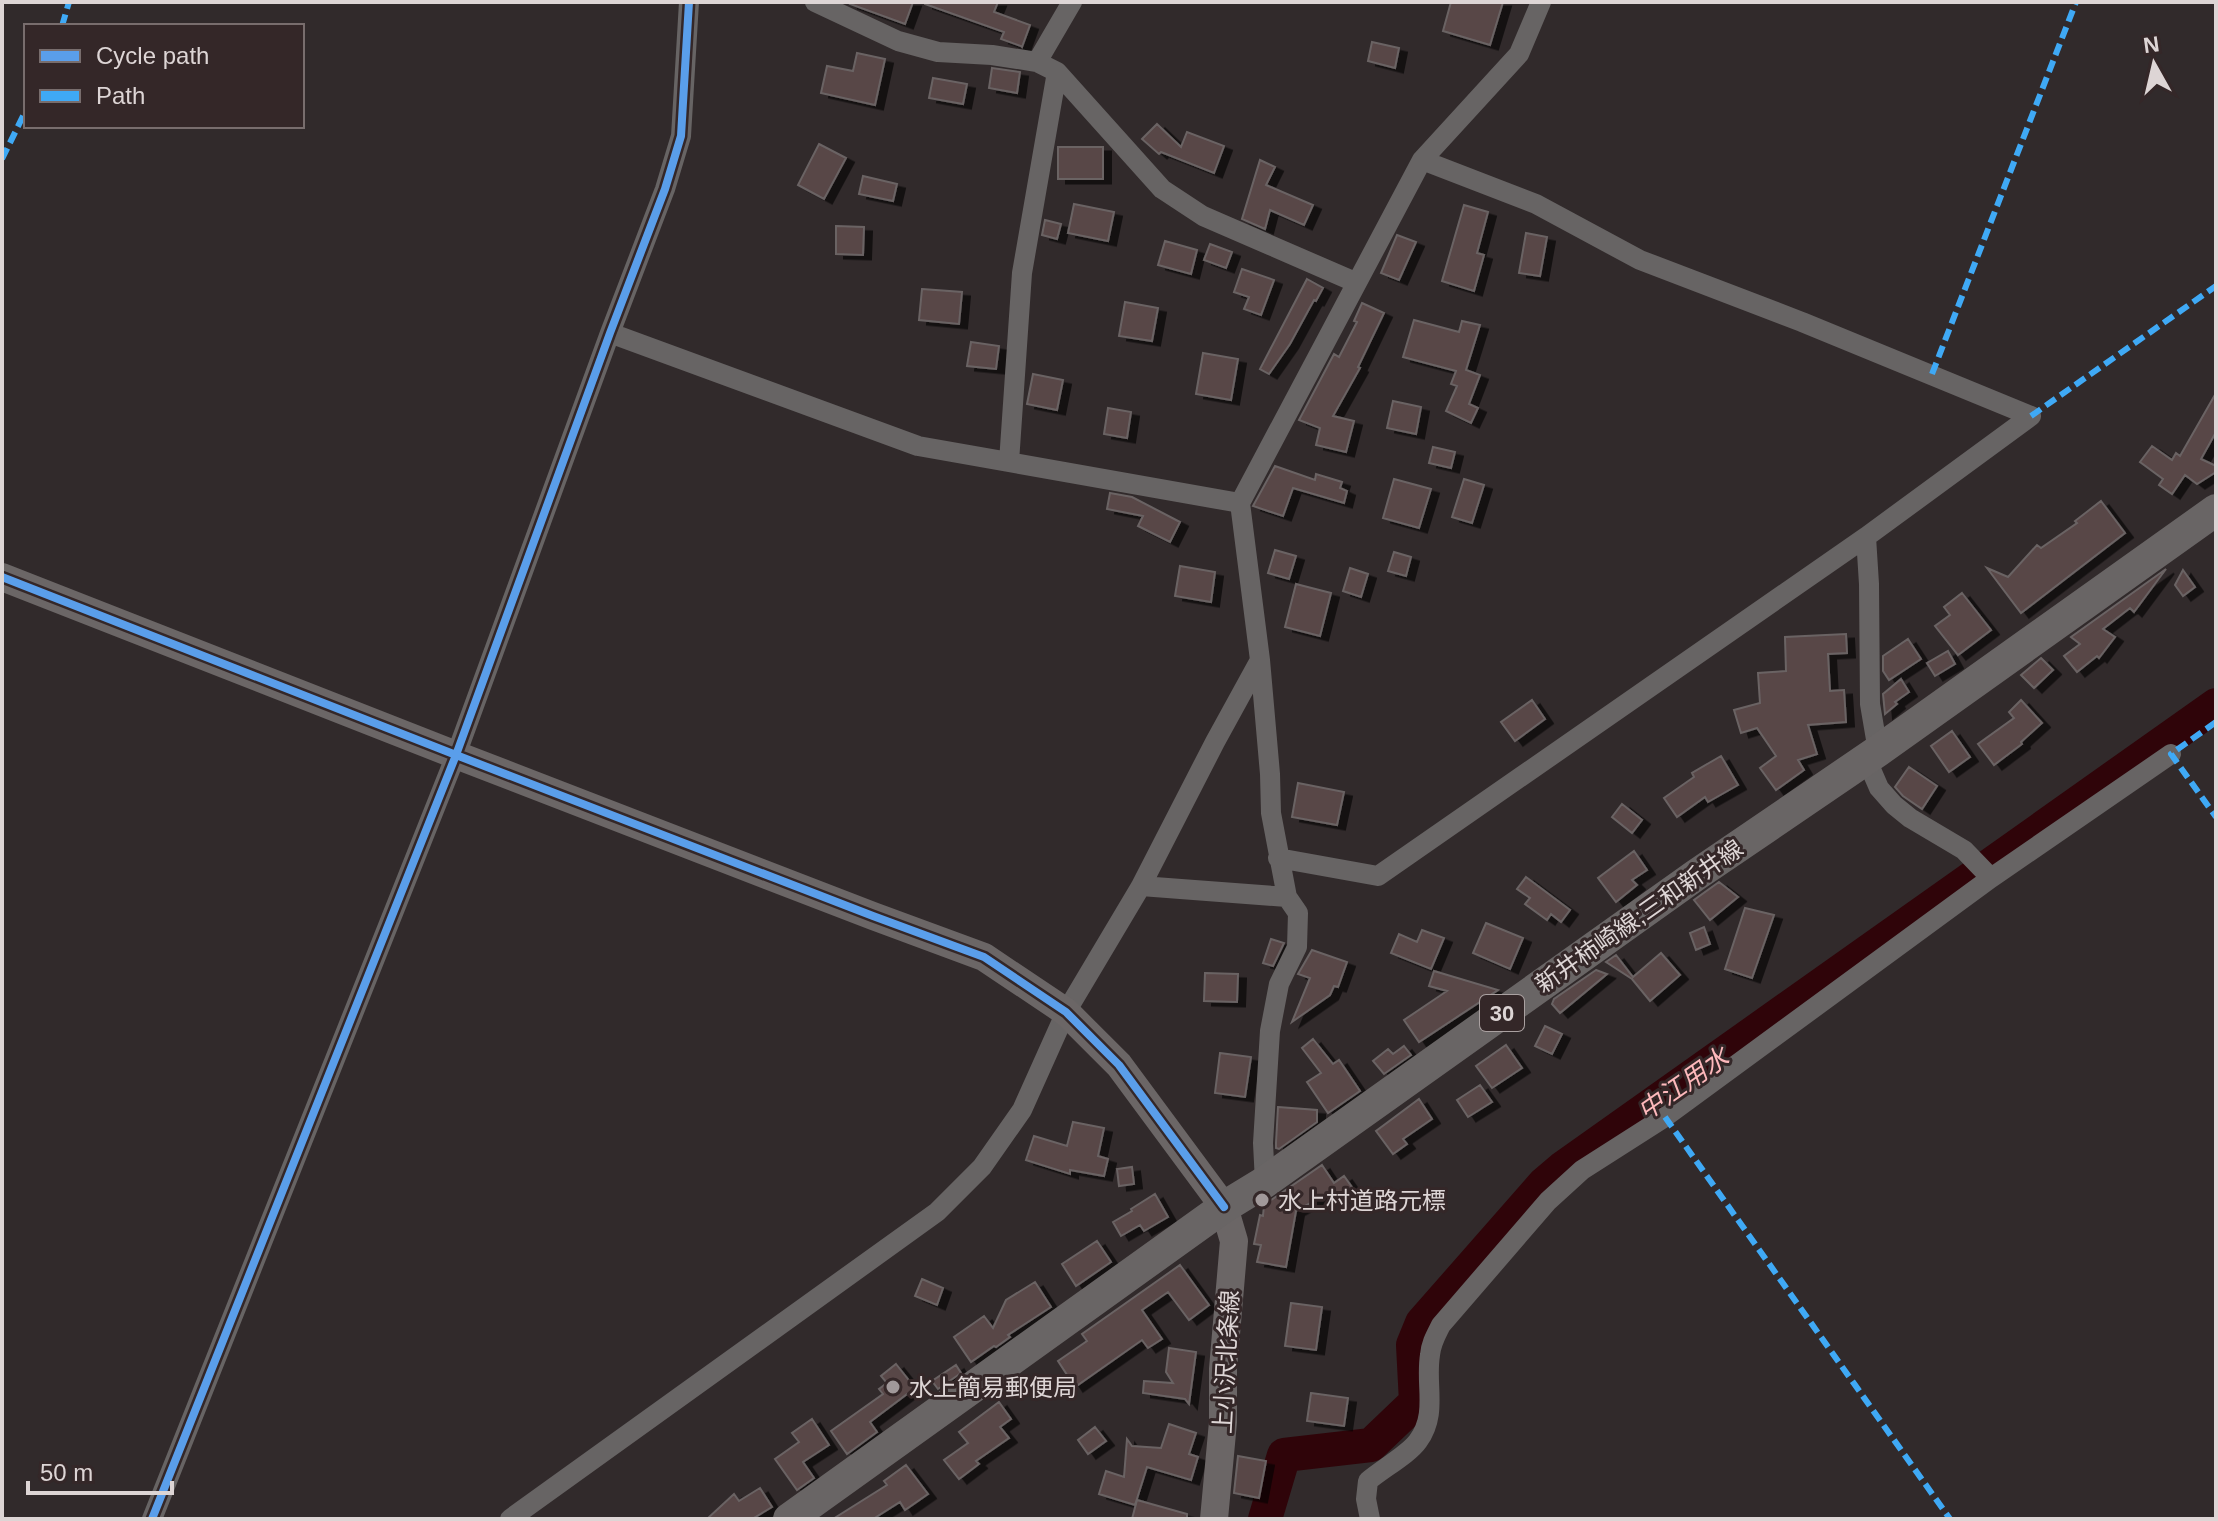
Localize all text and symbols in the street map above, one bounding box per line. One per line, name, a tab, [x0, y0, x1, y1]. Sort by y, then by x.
legend	[24, 24, 304, 128]
north arrow	[2114, 24, 2194, 104]
text: N	[2142, 31, 2161, 58]
text: Cycle path	[96, 42, 209, 69]
text: Path	[96, 82, 145, 109]
street label: 新井柿崎線;三和新井線	[1530, 834, 1748, 998]
road number: 30	[1480, 995, 1524, 1031]
water label: 中江用水	[1632, 1040, 1737, 1126]
place label: 水上村道路元標	[1278, 1187, 1446, 1214]
marker: 水上村道路元標	[1253, 1191, 1271, 1209]
street label: 上小沢北条線	[1209, 1289, 1243, 1435]
place label: 水上簡易郵便局	[909, 1374, 1077, 1401]
marker: 水上簡易郵便局	[884, 1378, 902, 1396]
scale bar	[28, 1445, 172, 1495]
text: 50 m	[40, 1459, 93, 1486]

